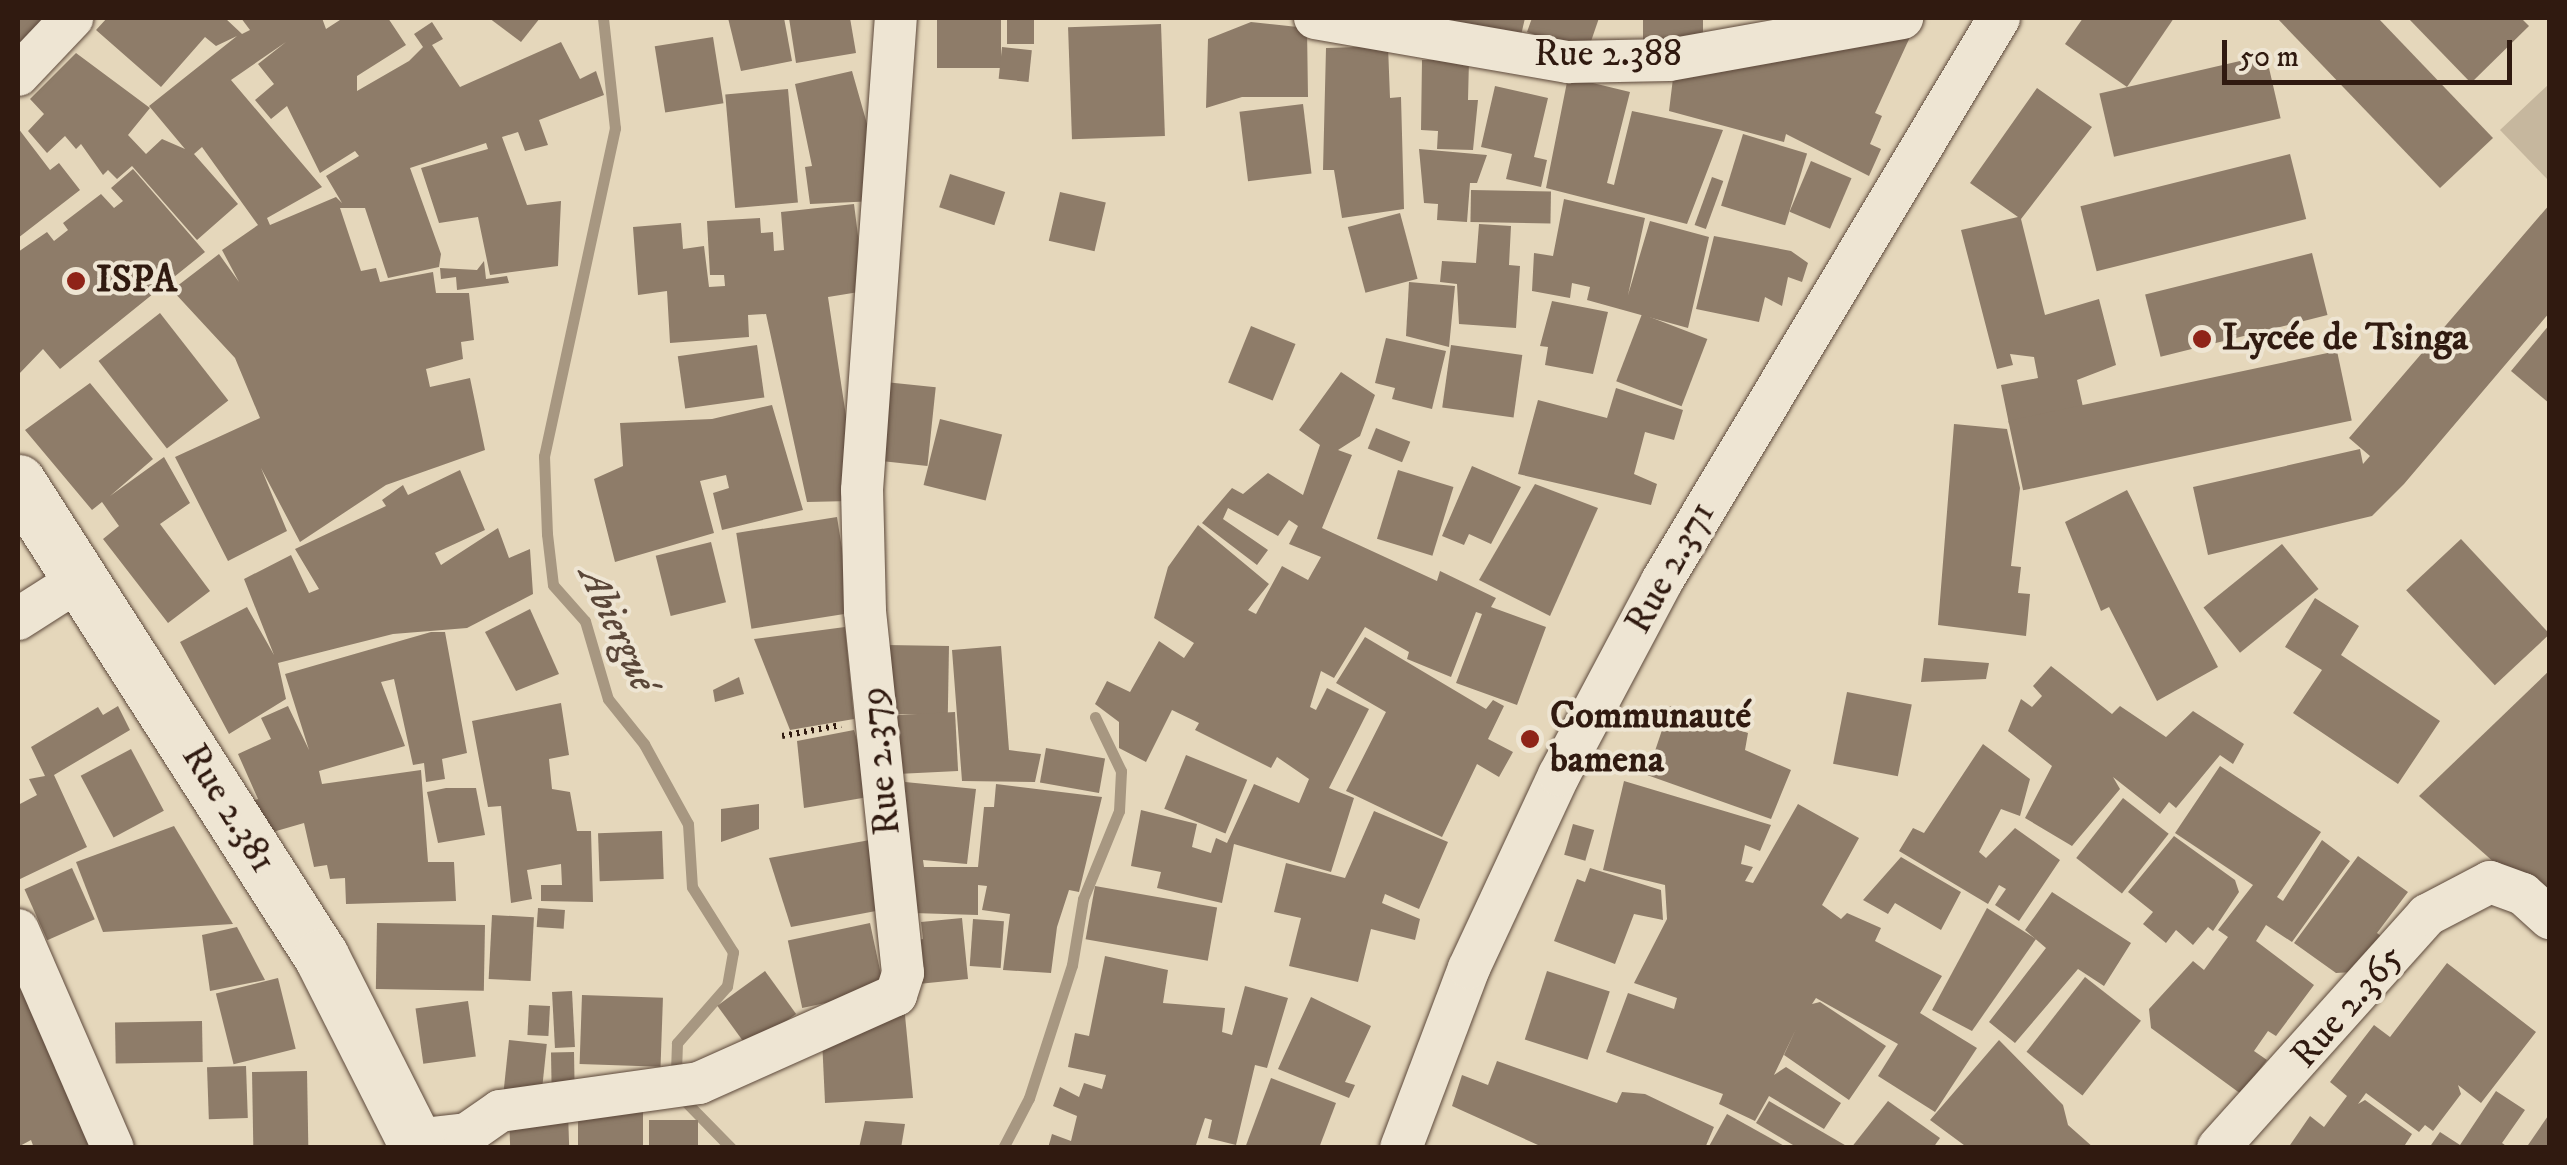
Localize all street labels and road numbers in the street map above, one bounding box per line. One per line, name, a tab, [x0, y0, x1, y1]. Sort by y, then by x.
street label: Rue 2.388	[1534, 32, 1682, 78]
street label: Rue 2.371	[1616, 494, 1726, 642]
street label: Rue 2.379	[851, 685, 911, 837]
street label: Rue 2.381	[171, 736, 285, 882]
street label: Rue 2.365	[2282, 936, 2414, 1078]

